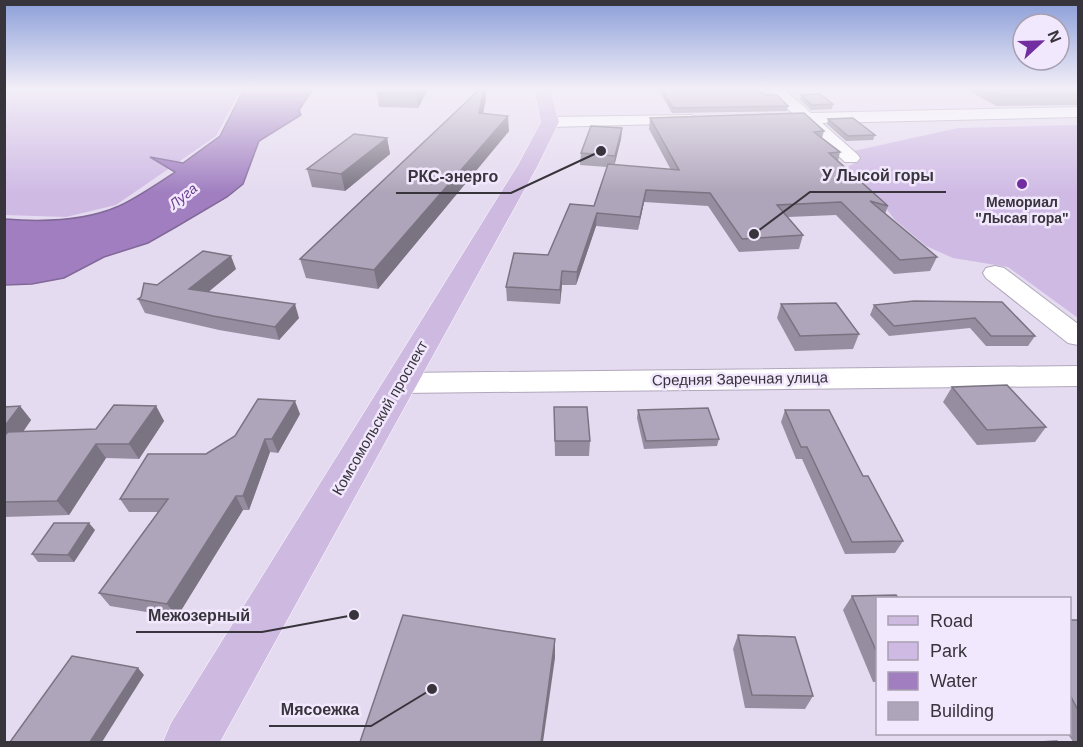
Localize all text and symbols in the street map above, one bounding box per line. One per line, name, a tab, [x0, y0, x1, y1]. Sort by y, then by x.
north arrow	[1011, 12, 1071, 72]
text: N	[1044, 28, 1064, 45]
callout: У Лысой горы	[810, 158, 946, 192]
callout: РКС-энерго	[396, 159, 511, 193]
text: У Лысой горы	[822, 167, 934, 184]
text: РКС-энерго	[408, 168, 498, 185]
marker: Мемориал "Лысая гора"	[1015, 177, 1029, 191]
water label: Луга	[165, 180, 200, 213]
place label: Мемориал "Лысая гора"	[975, 194, 1069, 226]
street label: Комсомольский проспект	[328, 337, 431, 498]
street label: Средняя Заречная улица	[652, 368, 829, 389]
legend	[876, 597, 1071, 735]
callout: Межозерный	[136, 598, 262, 632]
text: Межозерный	[148, 607, 250, 624]
text: Road	[930, 611, 973, 631]
text: Park	[930, 641, 968, 661]
text: Water	[930, 671, 977, 691]
callout: Мясоежка	[269, 692, 371, 726]
text: Мясоежка	[281, 701, 359, 718]
text: Building	[930, 701, 994, 721]

